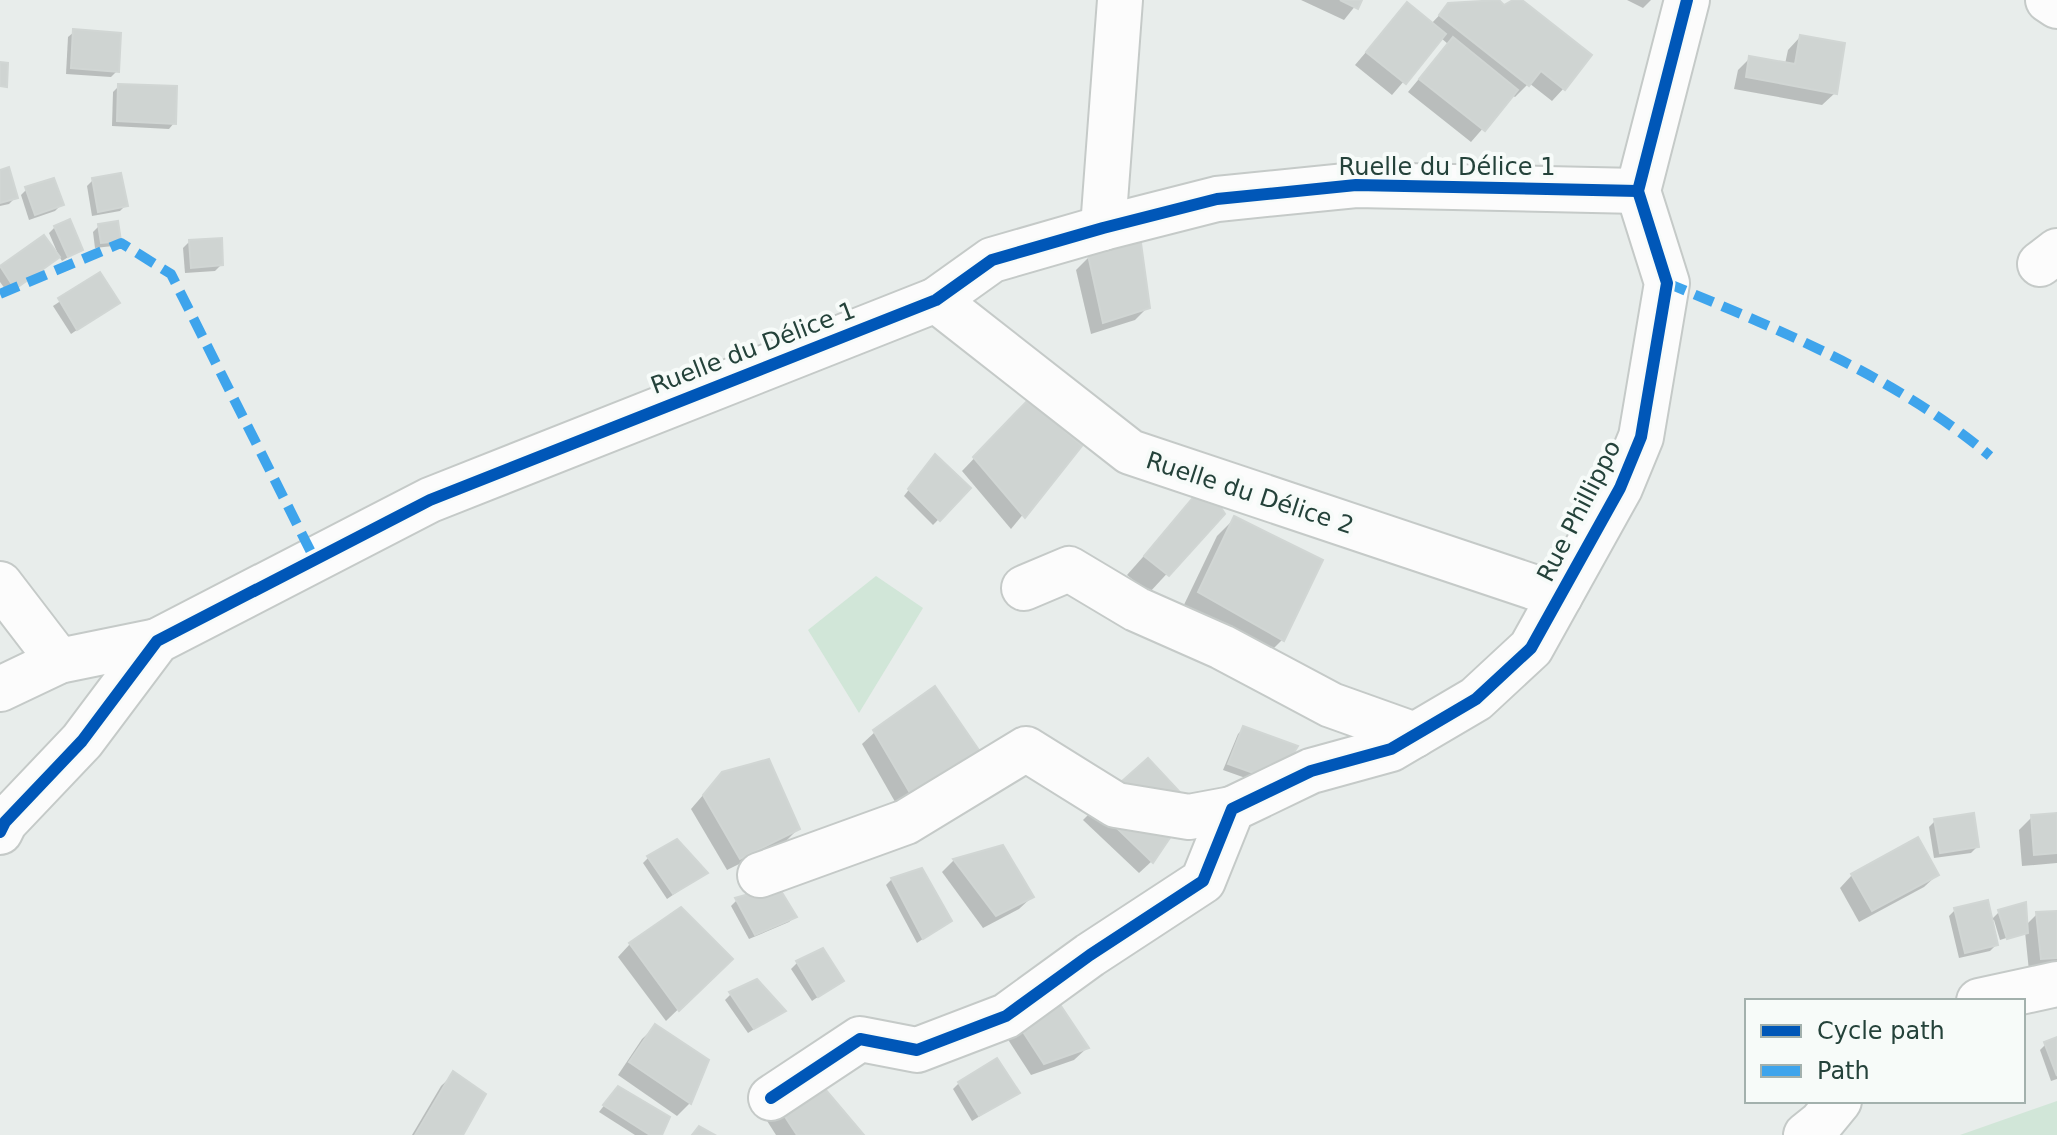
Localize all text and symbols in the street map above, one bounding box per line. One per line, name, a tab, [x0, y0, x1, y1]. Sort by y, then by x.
street label: Ruelle du Délice 1	[1339, 153, 1555, 181]
street label: Ruelle du Délice 1	[647, 296, 859, 400]
street label: Rue Phillippo	[1531, 436, 1627, 586]
street label: Ruelle du Délice 2	[1143, 446, 1357, 540]
legend	[1745, 999, 2025, 1103]
text: Cycle path	[1817, 1017, 1945, 1045]
text: Path	[1817, 1057, 1870, 1085]

